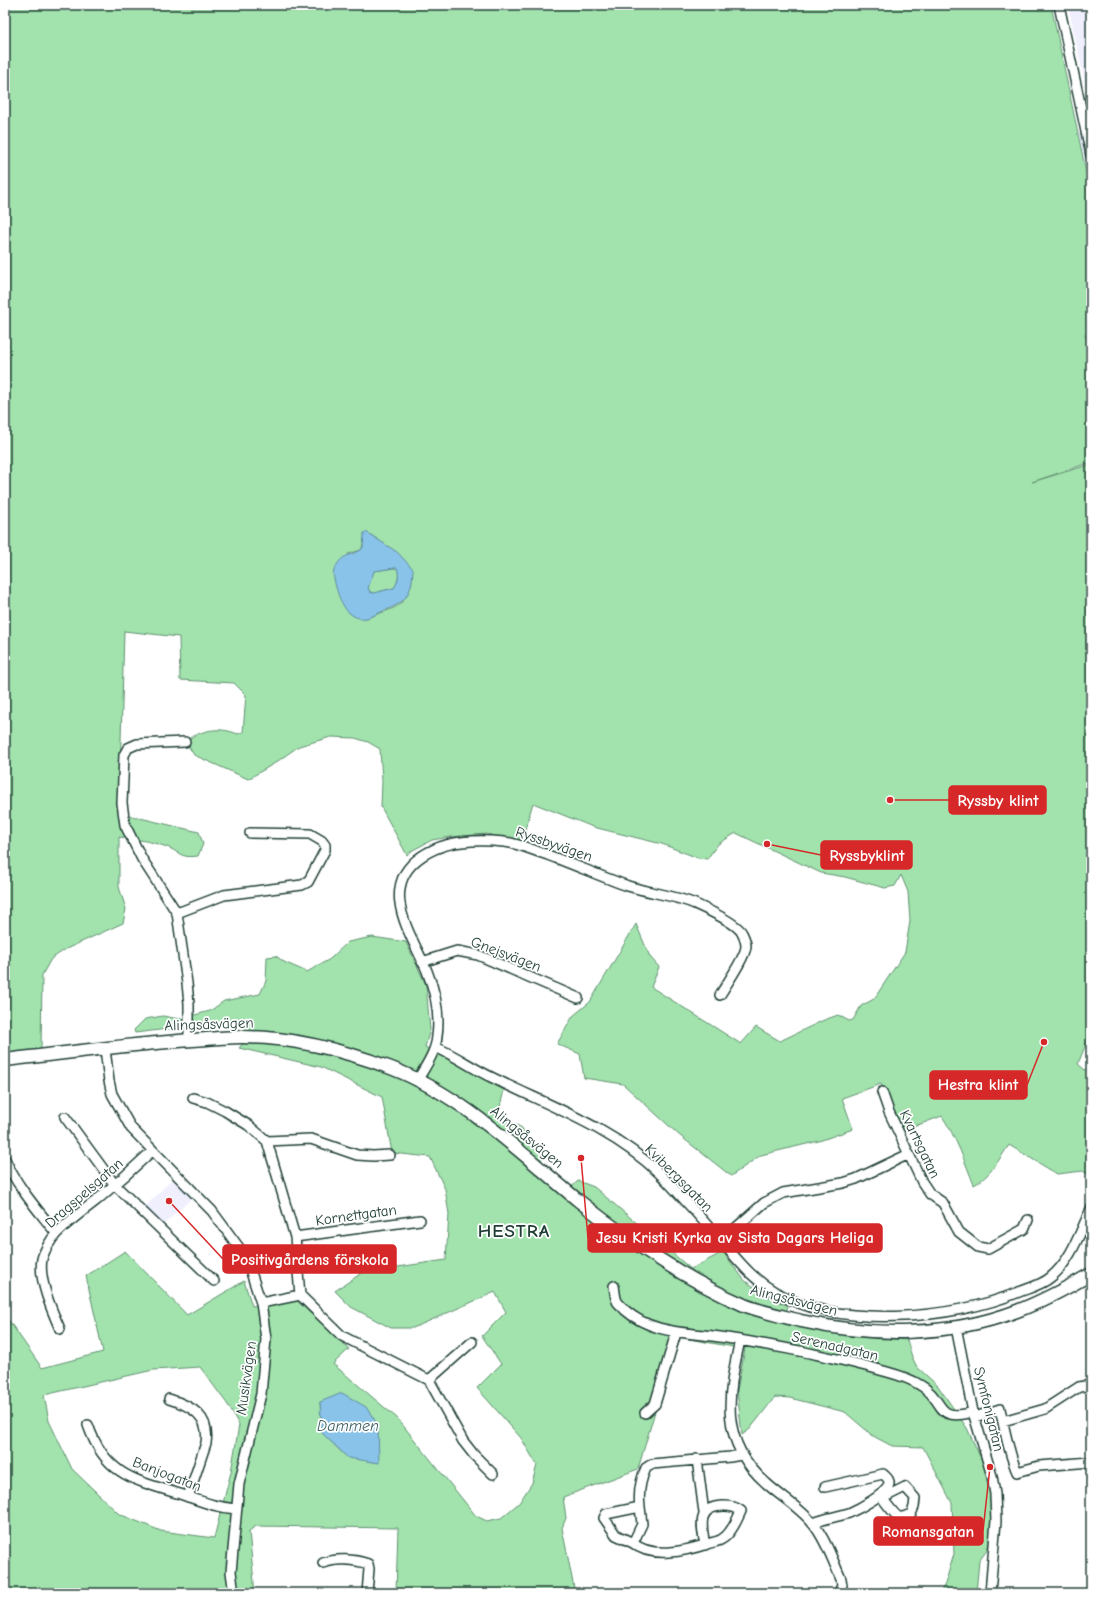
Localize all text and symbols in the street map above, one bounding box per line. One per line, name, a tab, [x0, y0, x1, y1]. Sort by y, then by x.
callout: Ryssby klint	[949, 786, 1046, 814]
text: Ryssby klint	[958, 792, 1039, 810]
street label: Ryssbyvägen	[513, 822, 595, 866]
callout: Ryssbyklint	[821, 841, 912, 869]
text: Ryssbyklint	[829, 847, 905, 865]
street label: Gnejsvägen	[468, 932, 544, 976]
street label: Alingsåsvägen	[164, 1013, 254, 1035]
callout: Hestra klint	[930, 1071, 1027, 1099]
text: Hestra klint	[938, 1076, 1019, 1094]
street label: Alingsåsvägen	[487, 1102, 567, 1172]
street label: Kvartsgatan	[896, 1107, 944, 1181]
street label: Kvibergsgatan	[641, 1140, 717, 1216]
street label: Dragspelsgatan	[41, 1154, 127, 1232]
street label: Kornettgatan	[314, 1200, 398, 1230]
district label: HESTRA	[478, 1220, 550, 1242]
callout: Jesu Kristi Kyrka av Sista Dagars Heliga	[588, 1224, 882, 1252]
text: Jesu Kristi Kyrka av Sista Dagars Heliga	[596, 1229, 874, 1247]
callout: Positivgårdens förskola	[223, 1245, 396, 1273]
text: Positivgårdens förskola	[231, 1251, 389, 1269]
street label: Alingsåsvägen	[749, 1280, 839, 1320]
street label: Serenadgatan	[790, 1327, 880, 1365]
street label: Musikvägen	[232, 1340, 260, 1416]
street label: Symfonigatan	[970, 1365, 1008, 1453]
water label: Dammen	[317, 1417, 379, 1435]
street label: Banjogatan	[130, 1453, 204, 1495]
callout: Romansgatan	[874, 1517, 983, 1545]
text: Romansgatan	[882, 1523, 974, 1541]

